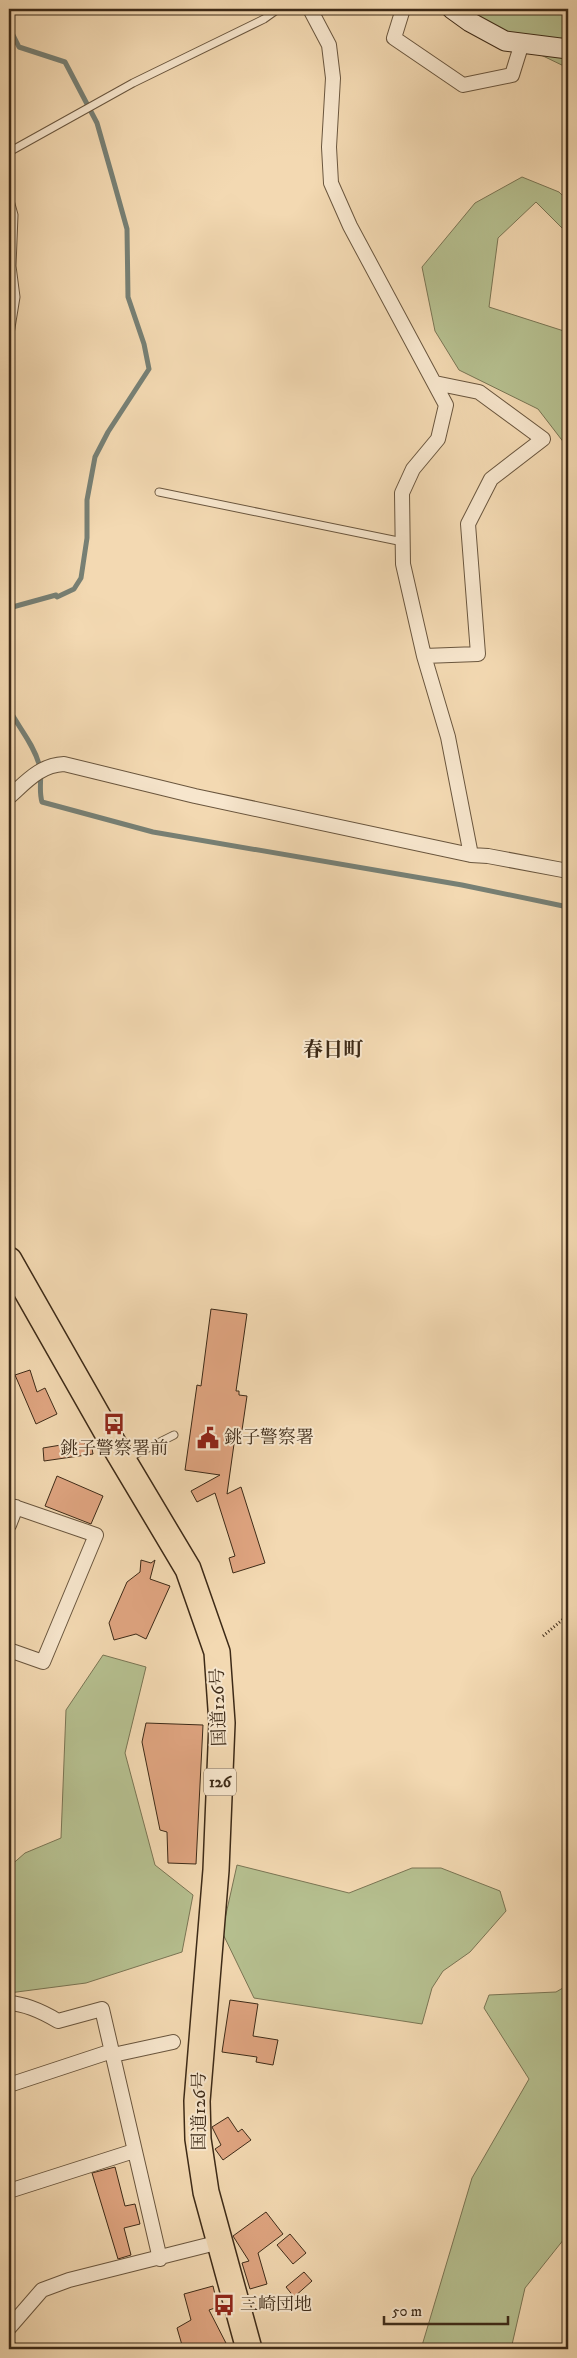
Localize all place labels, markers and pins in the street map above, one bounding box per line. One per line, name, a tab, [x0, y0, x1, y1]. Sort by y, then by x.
bus stop icon: 銚子警察署前	[101, 1411, 127, 1437]
public building icon: 銚子警察署	[195, 1425, 221, 1451]
place label: 銚子警察署	[224, 1427, 314, 1449]
place label: 銚子警察署前	[60, 1438, 168, 1460]
bus stop icon: 三崎団地	[211, 2292, 237, 2318]
place label: 三崎団地	[240, 2294, 312, 2316]

